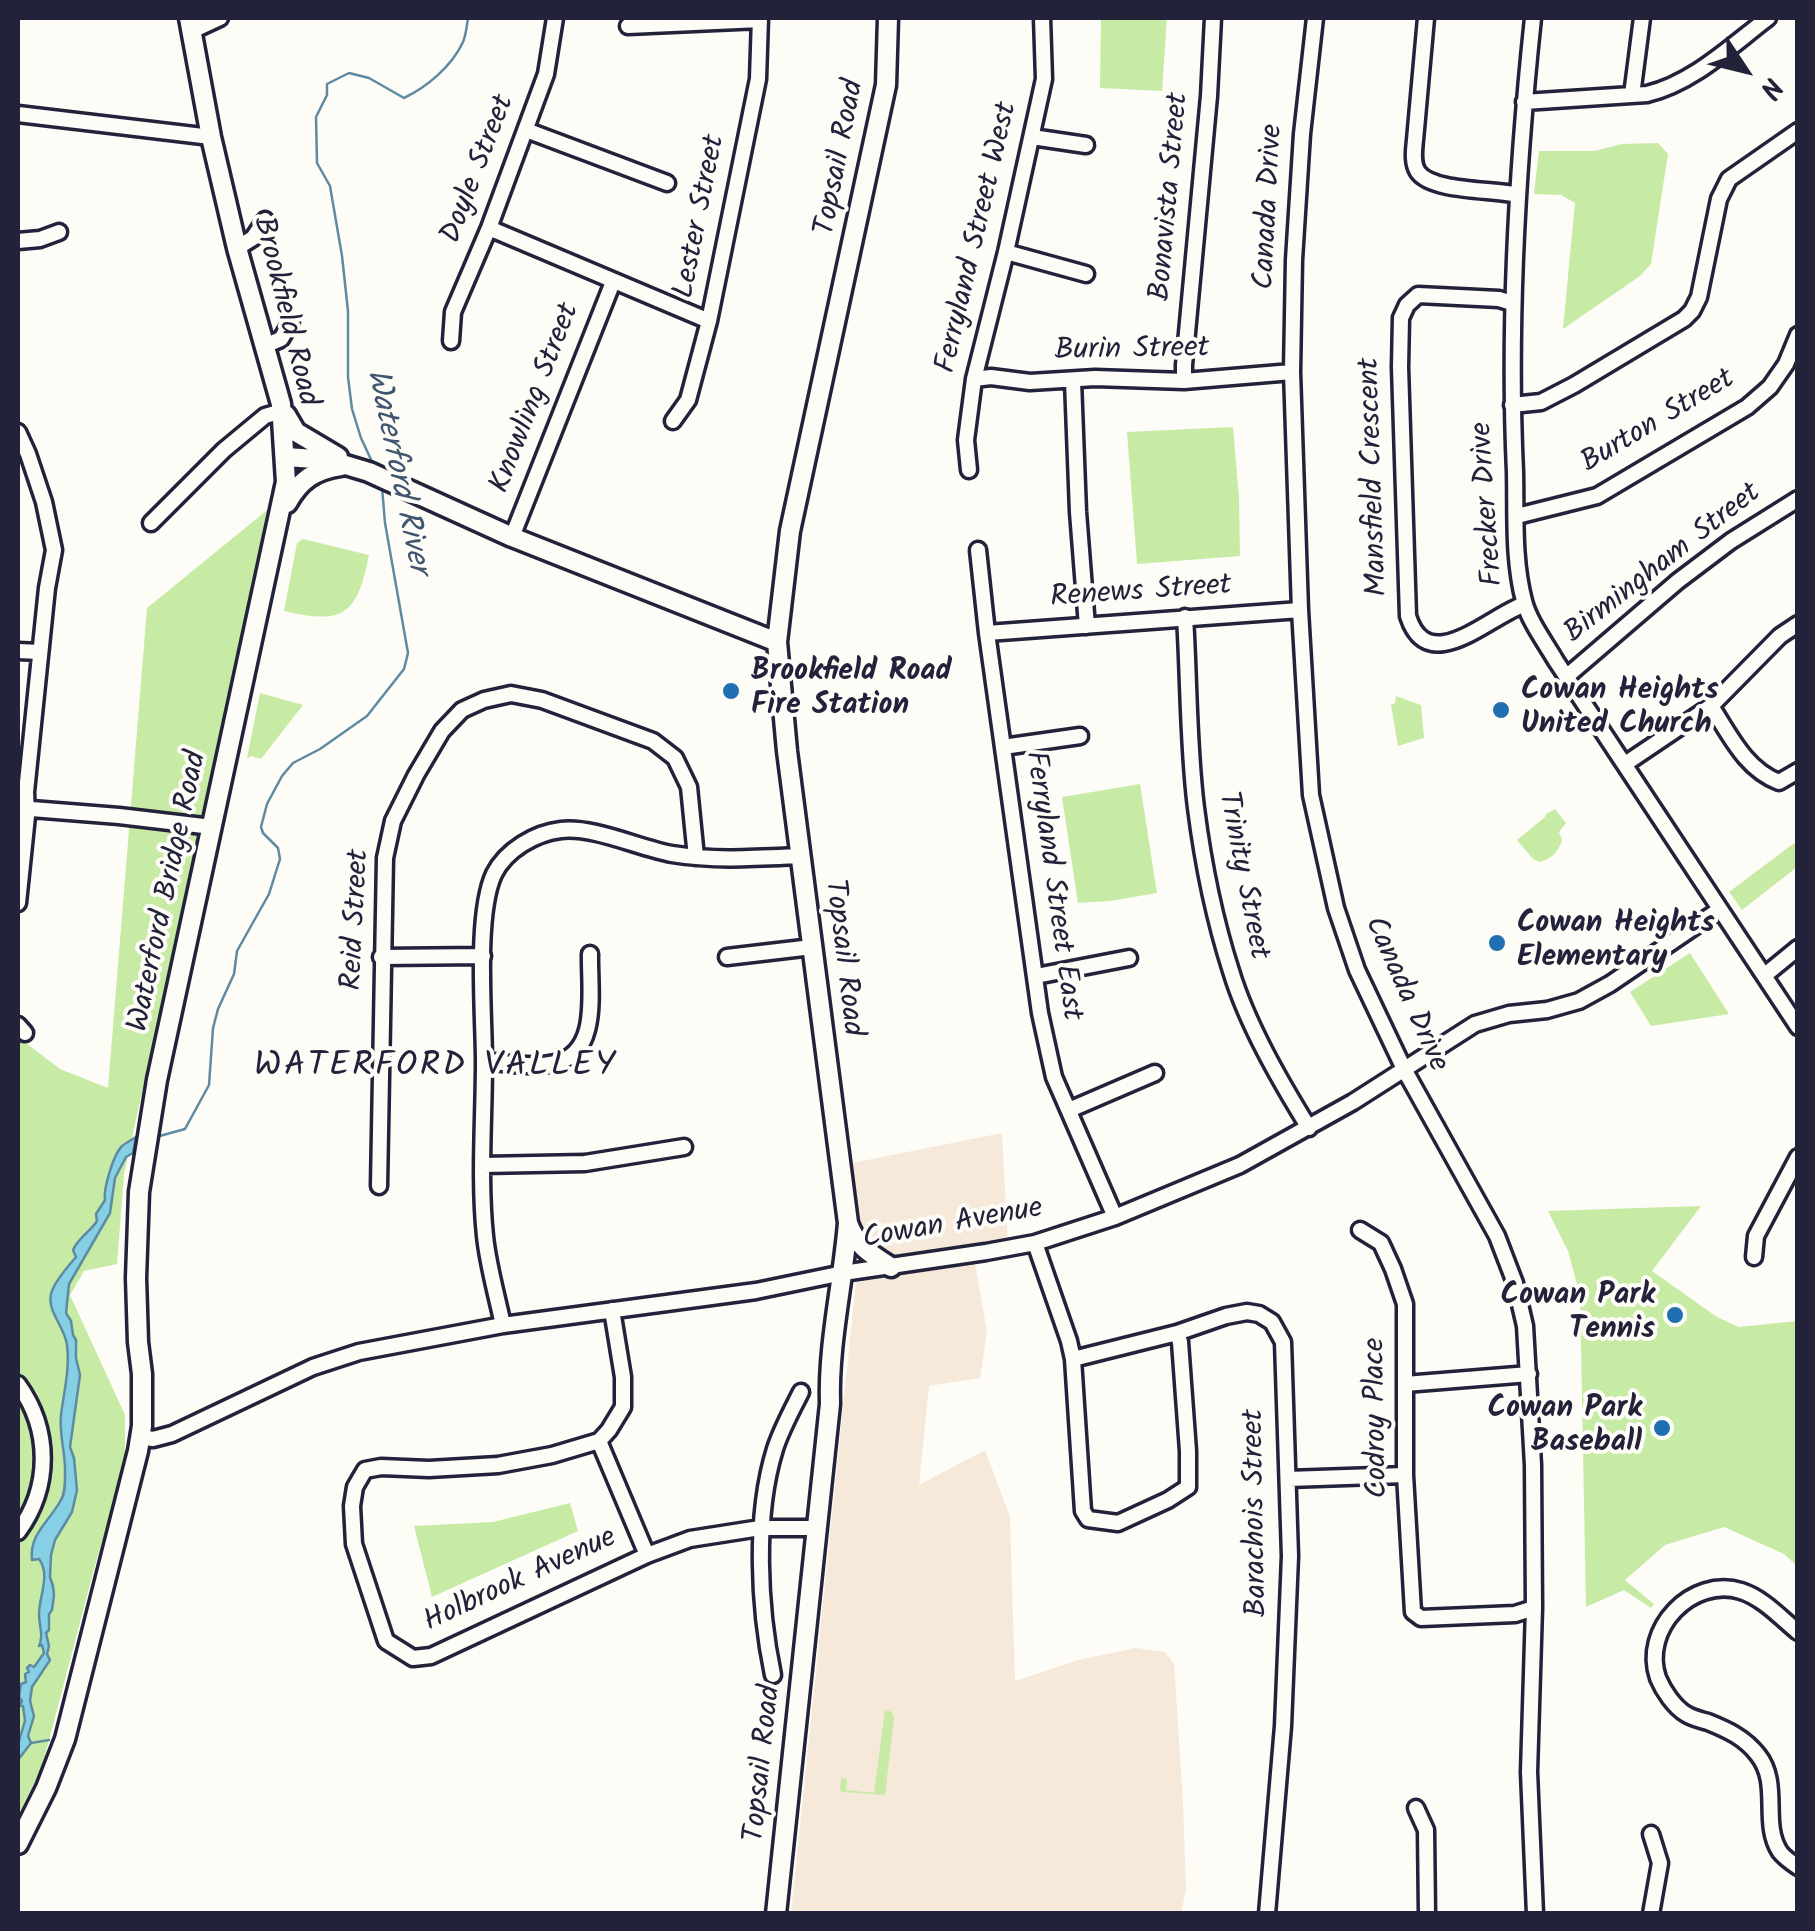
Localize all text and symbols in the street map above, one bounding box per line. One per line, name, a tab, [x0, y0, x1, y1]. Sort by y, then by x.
north arrow	[1695, 20, 1795, 120]
text: N	[1746, 67, 1793, 108]
street label: Topsail Road	[809, 77, 875, 239]
street label: Doyle Street	[435, 91, 525, 249]
street label: Bonavista Street	[1145, 91, 1199, 303]
street label: Ferryland Street West	[930, 99, 1028, 377]
street label: Canada Drive	[1249, 123, 1293, 291]
street label: Lester Street	[669, 132, 735, 302]
street label: Brookfield Road	[242, 213, 324, 411]
street label: Knowling Street	[484, 299, 590, 499]
street label: Burin Street	[1054, 333, 1210, 371]
street label: Mansfield Crescent	[1354, 357, 1398, 597]
street label: Burton Street	[1576, 363, 1742, 483]
water label: Waterford River	[355, 366, 435, 578]
street label: Frecker Drive	[1466, 421, 1514, 587]
street label: Birmingham Street	[1559, 477, 1769, 653]
street label: Renews Street	[1049, 570, 1233, 618]
place label: Brookfield Road Fire Station	[751, 656, 952, 726]
place label: Cowan Heights United Church	[1521, 675, 1719, 746]
marker: Brookfield Road Fire Station	[720, 680, 742, 702]
marker: Cowan Heights United Church	[1490, 699, 1512, 721]
street label: Waterford Bridge Road	[123, 749, 217, 1035]
street label: Ferryland Street East	[1014, 749, 1088, 1023]
street label: Trinity Street	[1207, 789, 1275, 963]
street label: Reid Street	[336, 849, 380, 991]
street label: Topsail Road	[814, 878, 868, 1038]
place label: Cowan Heights Elementary	[1517, 908, 1715, 978]
street label: Canada Drive	[1354, 912, 1454, 1078]
marker: Cowan Heights Elementary	[1486, 932, 1508, 954]
district label: WATERFORD VALLEY	[254, 1048, 618, 1090]
street label: Cowan Avenue	[860, 1192, 1046, 1260]
place label: Cowan Park Tennis	[1501, 1280, 1655, 1350]
marker: Cowan Park Tennis	[1664, 1304, 1686, 1326]
street label: Codroy Place	[1360, 1337, 1398, 1499]
place label: Cowan Park Baseball	[1488, 1393, 1642, 1464]
street label: Barachois Street	[1238, 1409, 1278, 1617]
marker: Cowan Park Baseball	[1651, 1417, 1673, 1439]
street label: Holbrook Avenue	[419, 1522, 623, 1642]
street label: Topsail Road	[739, 1684, 791, 1844]

